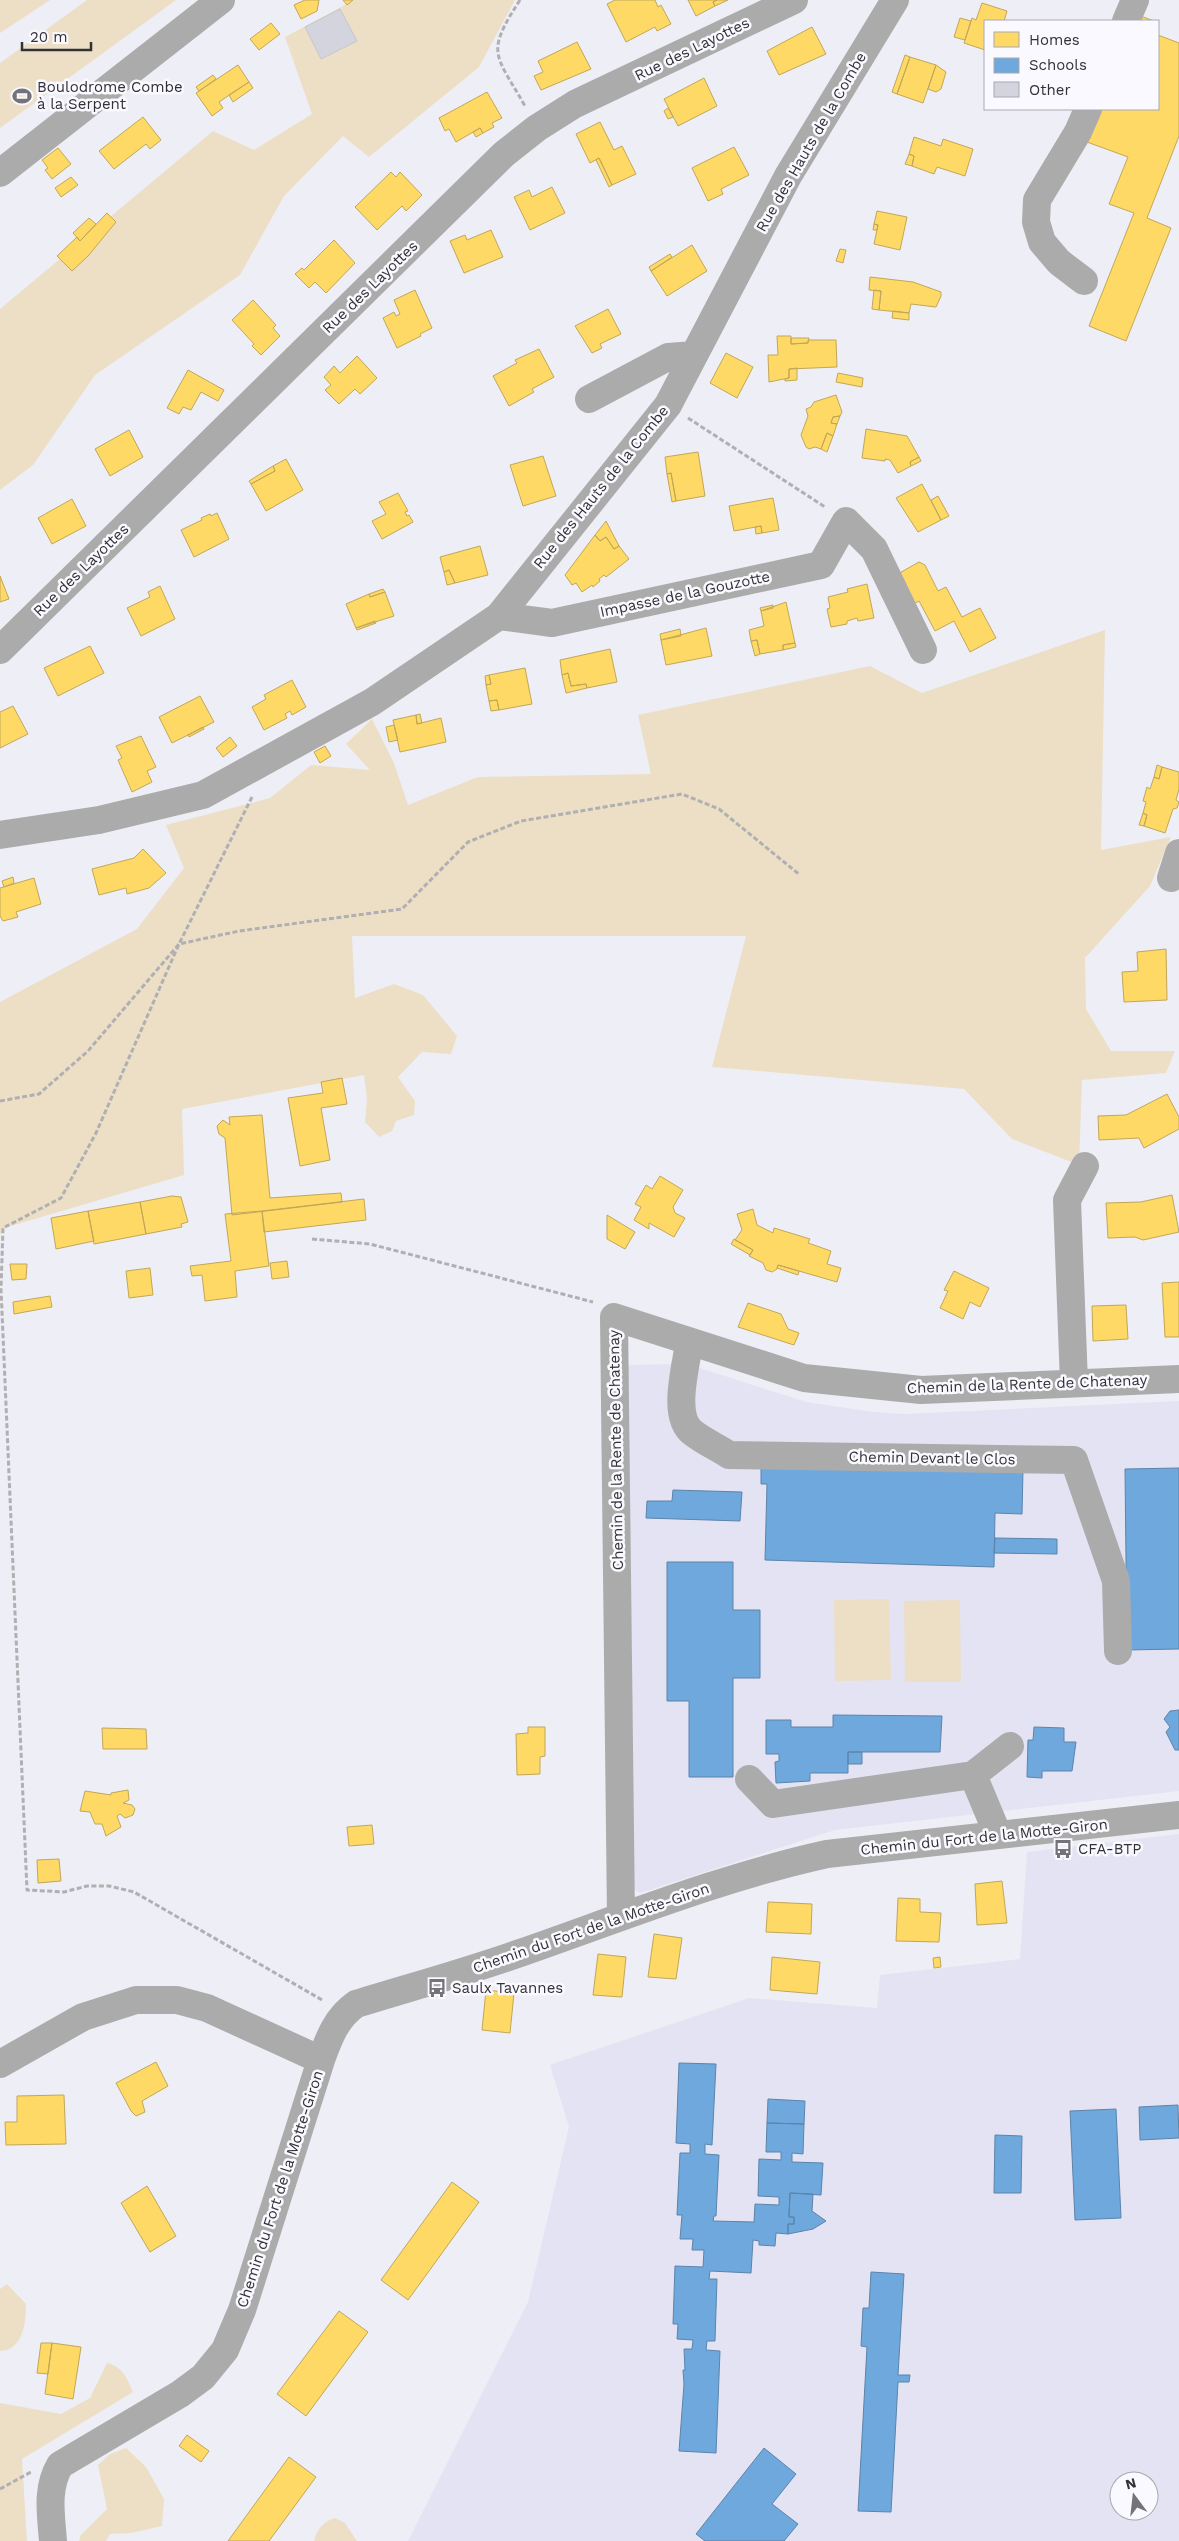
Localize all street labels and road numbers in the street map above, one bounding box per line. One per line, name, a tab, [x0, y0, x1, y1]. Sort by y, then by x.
street label: Rue des Layottes	[632, 13, 753, 85]
street label: Rue des Hauts de la Combe	[752, 49, 870, 235]
street label: Rue des Layottes	[319, 237, 422, 337]
street label: Rue des Hauts de la Combe	[530, 402, 672, 572]
street label: Rue des Layottes	[30, 520, 133, 620]
street label: Impasse de la Gouzotte	[598, 567, 772, 621]
street label: Chemin de la Rente de Chatenay	[605, 1329, 627, 1570]
street label: Chemin de la Rente de Chatenay	[907, 1371, 1148, 1397]
street label: Chemin Devant le Clos	[848, 1448, 1016, 1468]
street label: Chemin du Fort de la Motte-Giron	[859, 1815, 1109, 1859]
street label: Chemin du Fort de la Motte-Giron	[471, 1879, 711, 1977]
street label: Chemin du Fort de la Motte-Giron	[233, 2068, 327, 2310]

